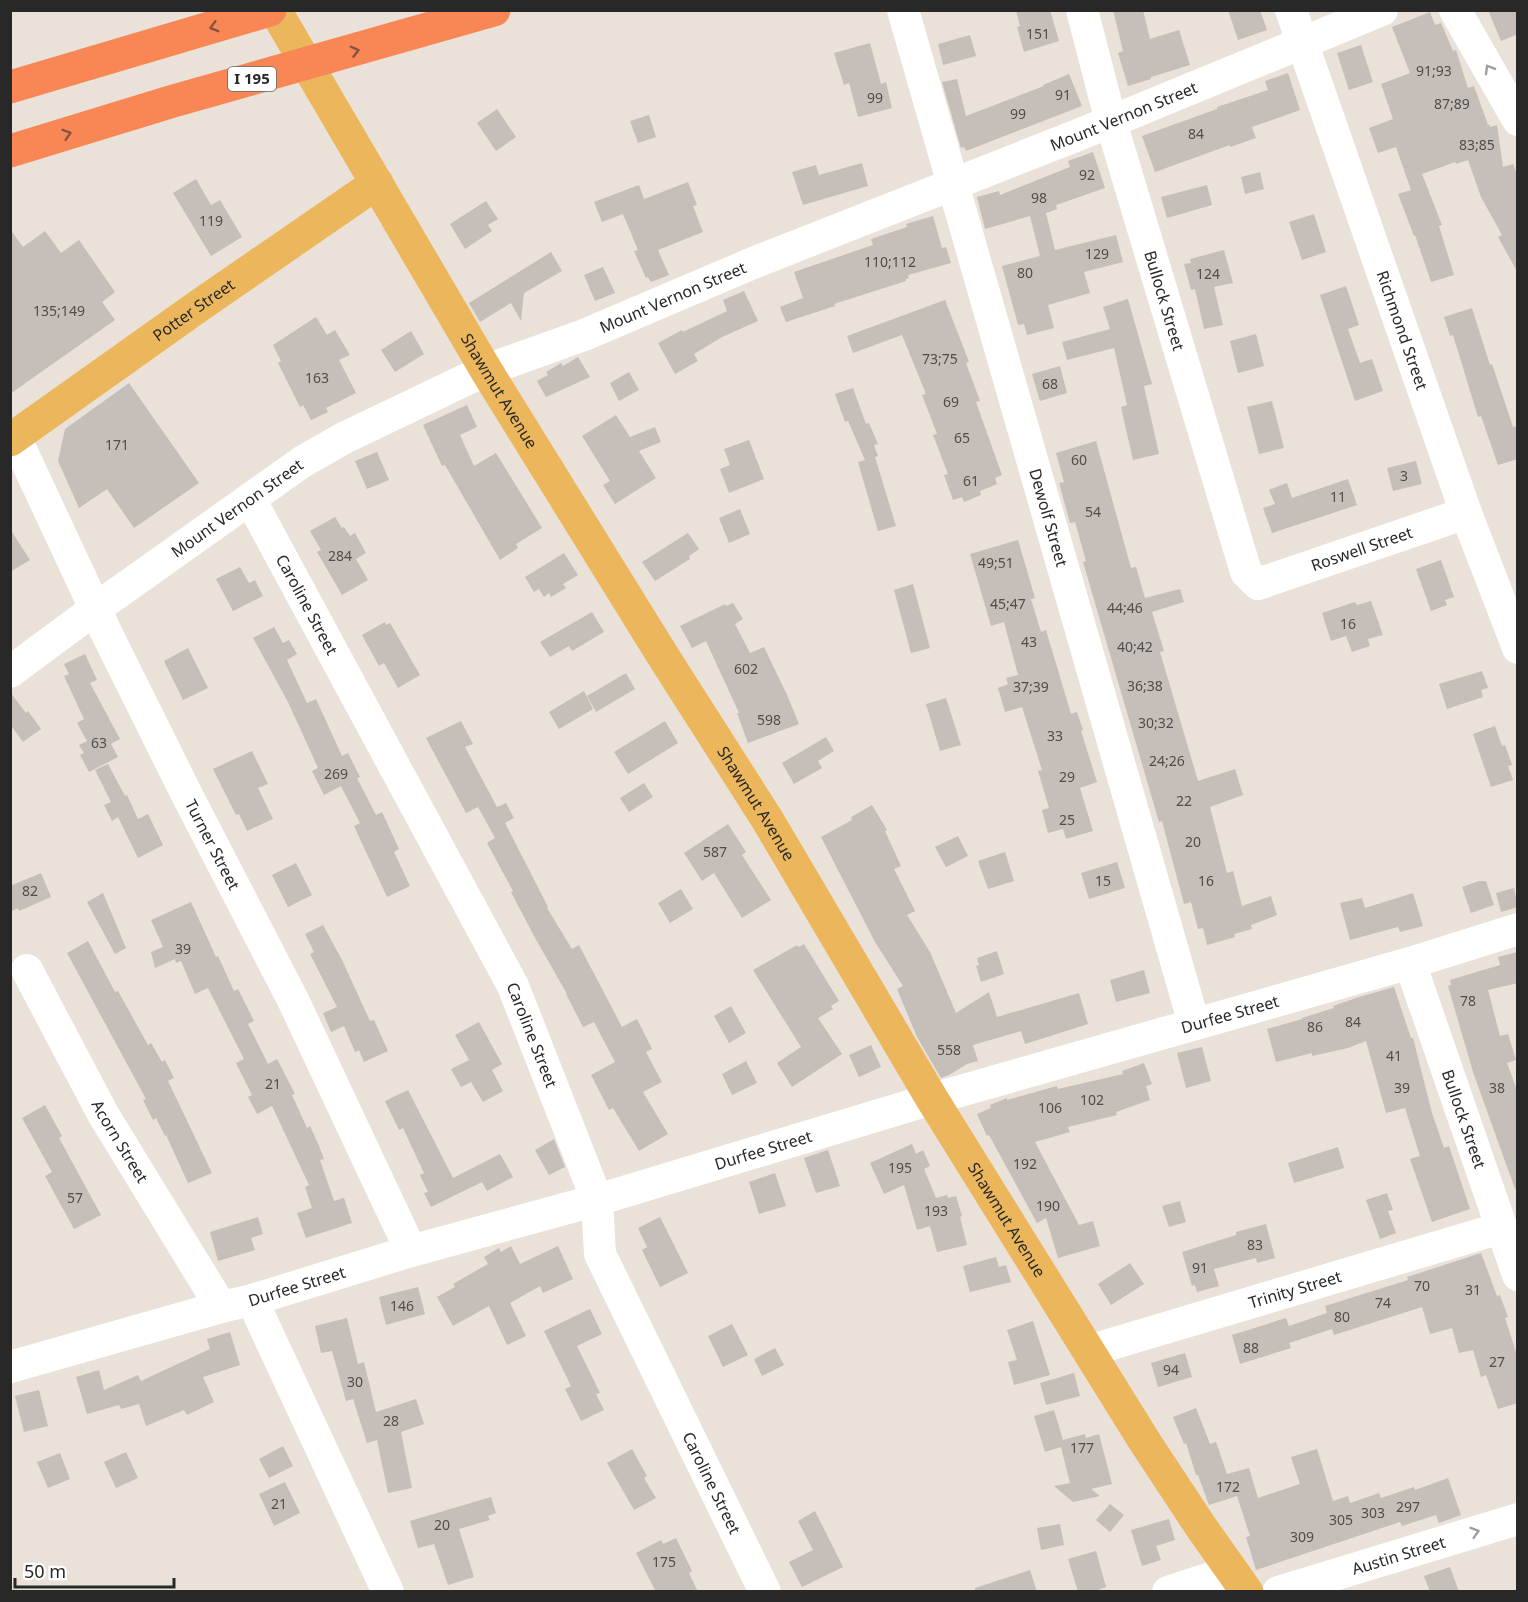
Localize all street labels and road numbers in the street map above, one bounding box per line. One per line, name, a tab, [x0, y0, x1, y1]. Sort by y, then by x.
road number: I 195	[228, 67, 276, 91]
street label: Mount Vernon Street	[1047, 76, 1201, 156]
street label: Bullock Street	[1139, 248, 1190, 353]
street label: Mount Vernon Street	[596, 256, 750, 338]
street label: Richmond Street	[1371, 268, 1433, 393]
street label: Potter Street	[148, 273, 239, 346]
street label: Shawmut Avenue	[456, 329, 543, 453]
street label: Mount Vernon Street	[167, 454, 308, 563]
street label: Dewolf Street	[1024, 466, 1073, 569]
street label: Roswell Street	[1308, 521, 1416, 576]
street label: Caroline Street	[271, 550, 343, 659]
street label: Shawmut Avenue	[712, 742, 800, 865]
street label: Turner Street	[180, 796, 245, 894]
street label: Caroline Street	[502, 979, 563, 1091]
street label: Durfee Street	[1178, 990, 1282, 1039]
street label: Bullock Street	[1437, 1066, 1491, 1172]
street label: Acorn Street	[87, 1096, 154, 1187]
street label: Durfee Street	[712, 1125, 815, 1175]
street label: Shawmut Avenue	[963, 1158, 1051, 1281]
street label: Durfee Street	[245, 1261, 348, 1312]
street label: Trinity Street	[1246, 1265, 1344, 1314]
street label: Caroline Street	[677, 1428, 746, 1538]
street label: Austin Street	[1349, 1531, 1448, 1580]

